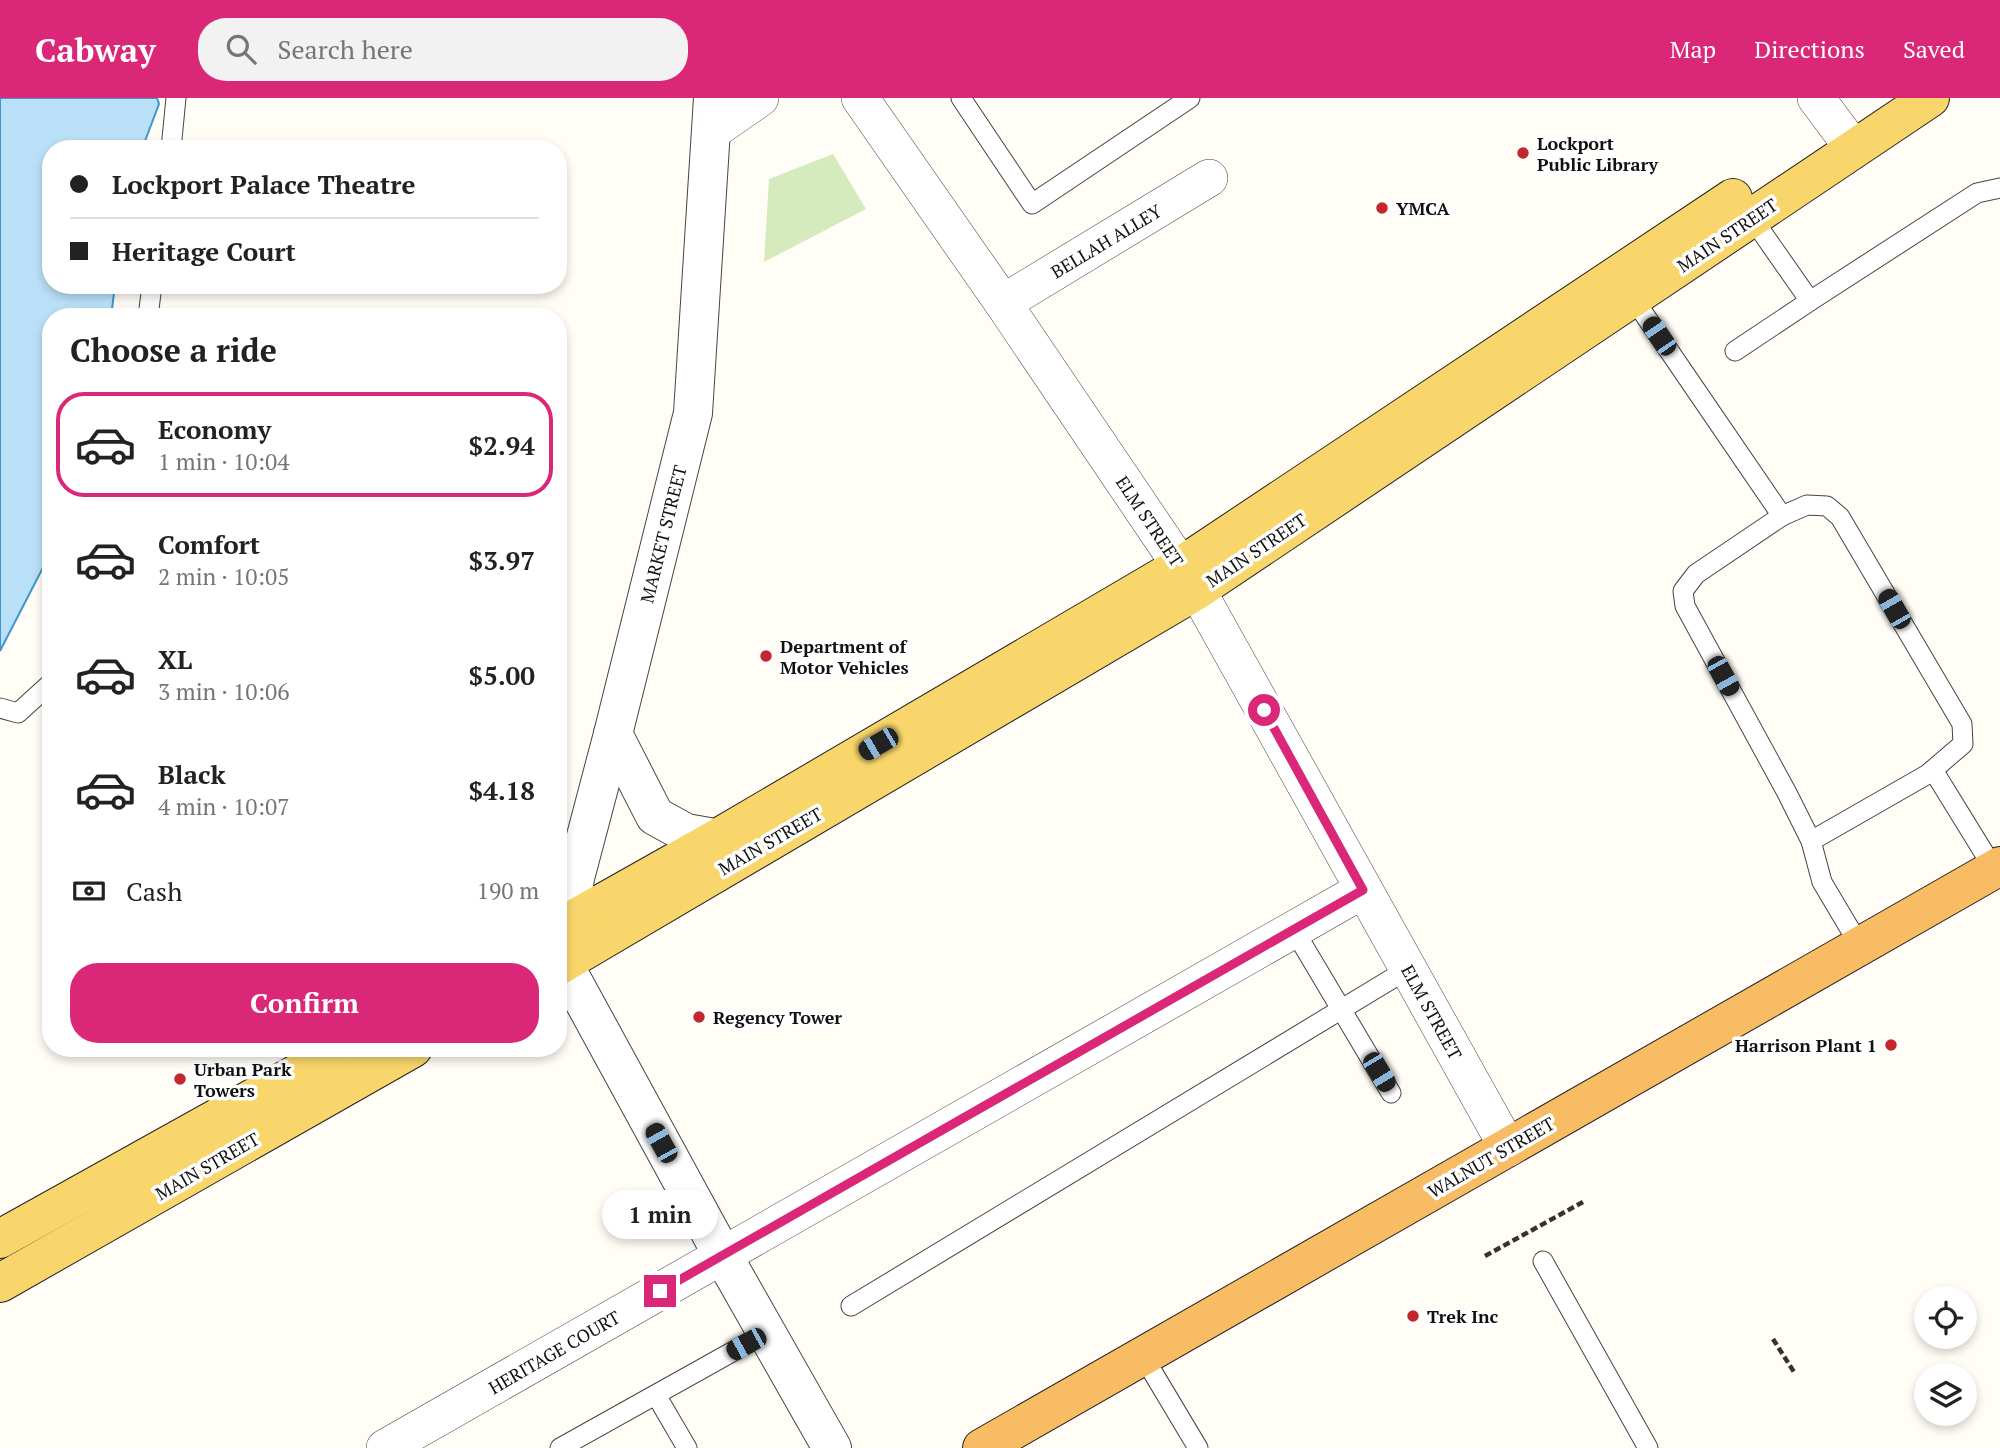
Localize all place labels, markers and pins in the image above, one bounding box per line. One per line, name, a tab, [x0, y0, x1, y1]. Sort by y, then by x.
place label: Lockport Public Library	[1537, 131, 1658, 176]
marker: Lockport Public Library	[1515, 145, 1531, 161]
place label: YMCA	[1396, 196, 1451, 220]
marker: YMCA	[1374, 200, 1390, 216]
place label: Department of Motor Vehicles	[780, 634, 909, 679]
marker: Department of Motor Vehicles	[758, 648, 774, 664]
place label: Regency Tower	[713, 1005, 842, 1029]
marker: Regency Tower	[691, 1009, 707, 1025]
place label: Harrison Plant 1	[1735, 1033, 1877, 1057]
marker: Harrison Plant 1	[1883, 1037, 1899, 1053]
place label: Urban Park Towers	[194, 1057, 292, 1102]
marker: Urban Park Towers	[172, 1071, 188, 1087]
place label: Trek Inc	[1427, 1304, 1499, 1328]
marker: Trek Inc	[1405, 1308, 1421, 1324]

